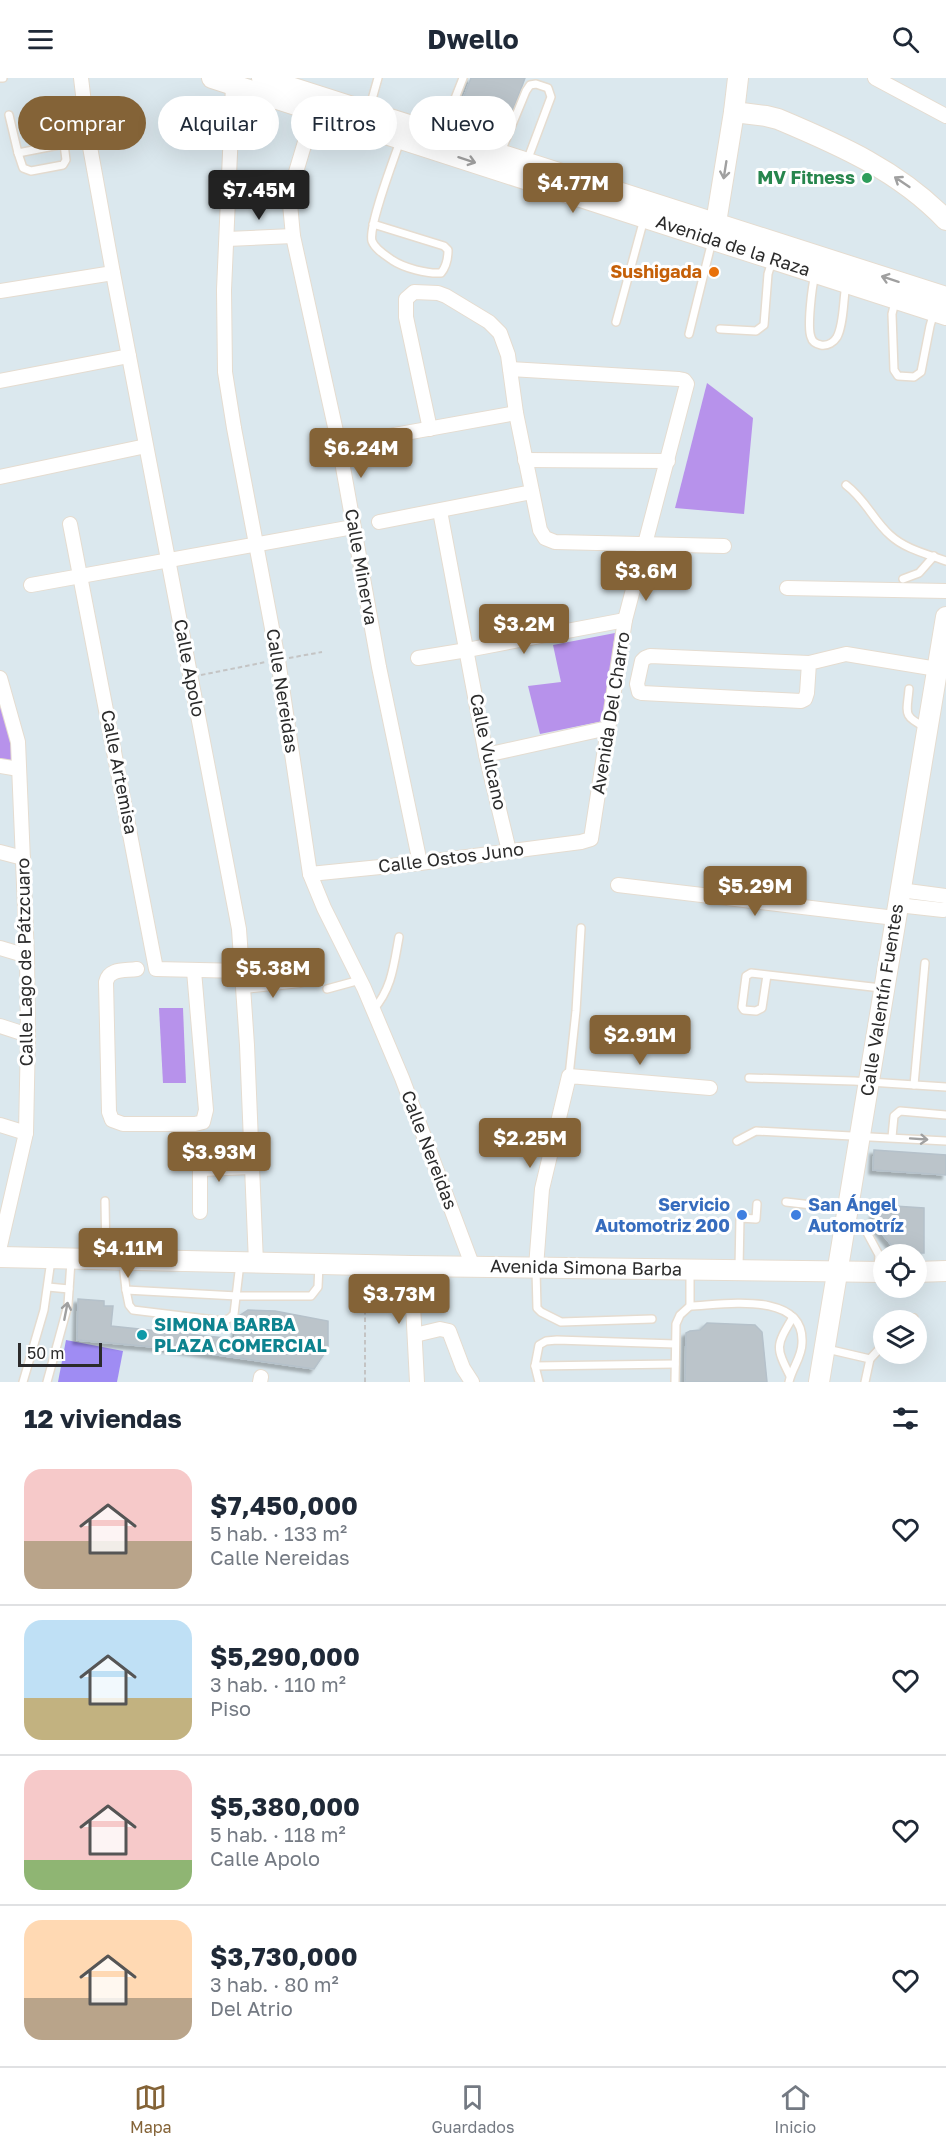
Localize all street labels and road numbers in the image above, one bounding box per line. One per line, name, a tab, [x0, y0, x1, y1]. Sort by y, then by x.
street label: Avenida de la Raza	[653, 210, 813, 280]
street label: Calle Minerva	[341, 507, 383, 627]
street label: Calle Apolo	[170, 617, 210, 718]
street label: Calle Nereidas	[262, 627, 304, 755]
street label: Avenida Del Charro	[586, 630, 634, 796]
street label: Calle Vulcano	[466, 692, 512, 812]
street label: Calle Artemisa	[97, 708, 143, 836]
street label: Calle Ostos Juno	[377, 837, 525, 877]
street label: Calle Lago de Pátzcuaro	[11, 858, 37, 1066]
street label: Calle Valentín Fuentes	[855, 902, 907, 1098]
street label: Calle Nereidas	[397, 1087, 463, 1212]
street label: Avenida Simona Barba	[490, 1254, 682, 1280]

